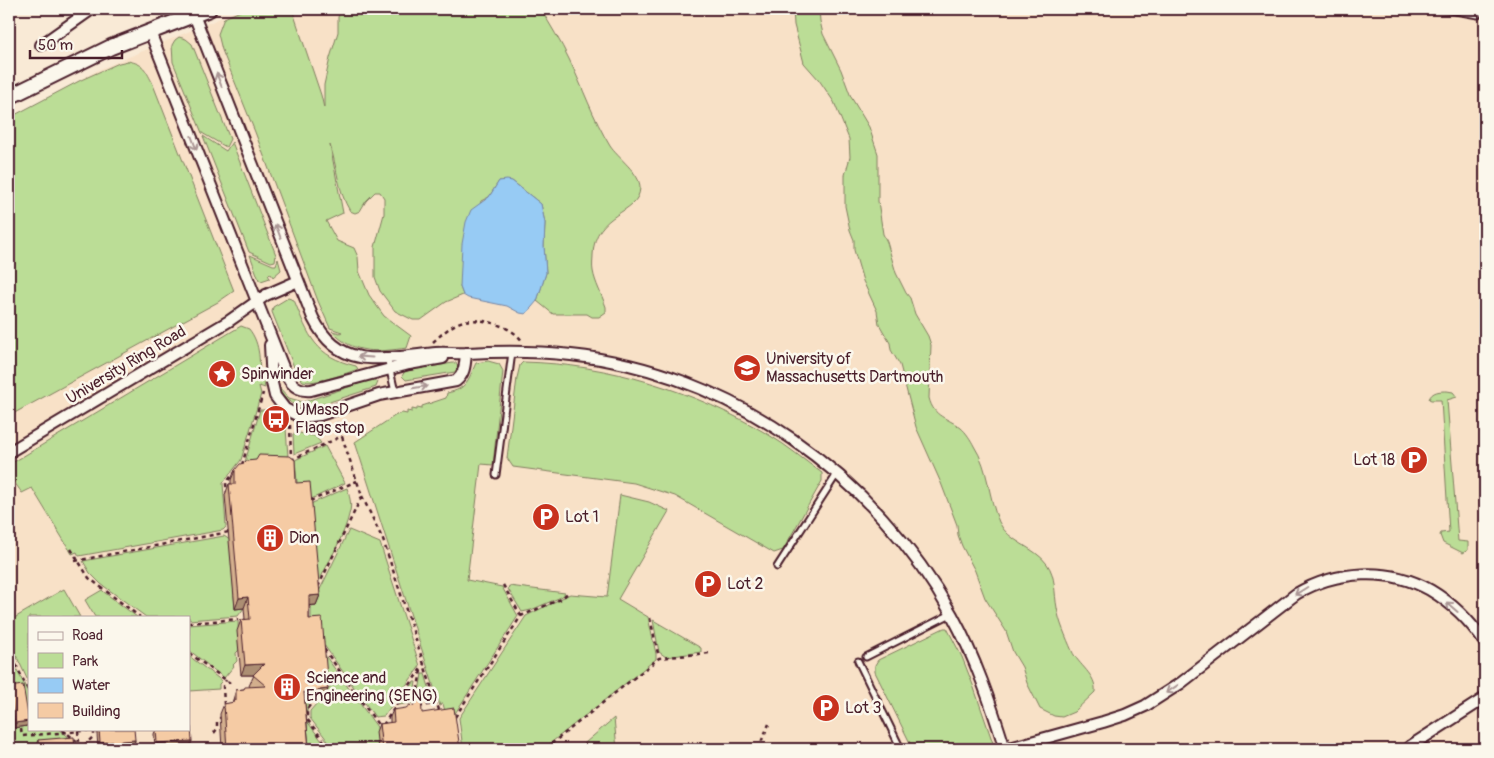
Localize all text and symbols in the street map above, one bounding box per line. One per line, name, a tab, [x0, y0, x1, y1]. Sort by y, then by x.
scale bar	[30, 28, 122, 60]
text: 50 m	[38, 36, 73, 55]
one-way arrow	[214, 73, 223, 88]
one-way arrow	[190, 134, 199, 150]
one-way arrow	[273, 224, 282, 239]
street label: University Ring Road	[62, 321, 190, 409]
place label: University of Massachusetts Dartmouth	[766, 349, 943, 387]
one-way arrow	[357, 352, 373, 362]
school or university icon: University of Massachusetts Dartmouth	[732, 353, 762, 383]
place icon: Spinwinder	[207, 359, 237, 389]
place label: Spinwinder	[241, 364, 314, 384]
one-way arrow	[412, 382, 428, 392]
place label: UMassD Flags stop	[295, 400, 364, 438]
bus stop icon: UMassD Flags stop	[261, 404, 291, 434]
parking icon: Lot 18	[1399, 445, 1429, 475]
place label: Lot 18	[1353, 450, 1395, 470]
parking icon: Lot 1	[531, 502, 561, 532]
place label: Lot 1	[565, 507, 599, 527]
building icon: Dion	[255, 523, 285, 553]
place label: Dion	[289, 528, 319, 548]
parking icon: Lot 2	[693, 569, 723, 599]
place label: Lot 2	[727, 574, 764, 594]
one-way arrow	[1295, 586, 1309, 596]
one-way arrow	[1446, 601, 1459, 613]
legend	[28, 616, 190, 730]
text: Road	[72, 626, 103, 645]
text: Park	[72, 652, 99, 671]
place label: Science and Engineering (SENG)	[306, 668, 438, 706]
building icon: Science and Engineering (SENG)	[272, 672, 302, 702]
text: Water	[72, 676, 111, 695]
one-way arrow	[1165, 684, 1179, 694]
parking icon: Lot 3	[811, 693, 841, 723]
place label: Lot 3	[845, 698, 882, 718]
text: Building	[72, 702, 120, 721]

